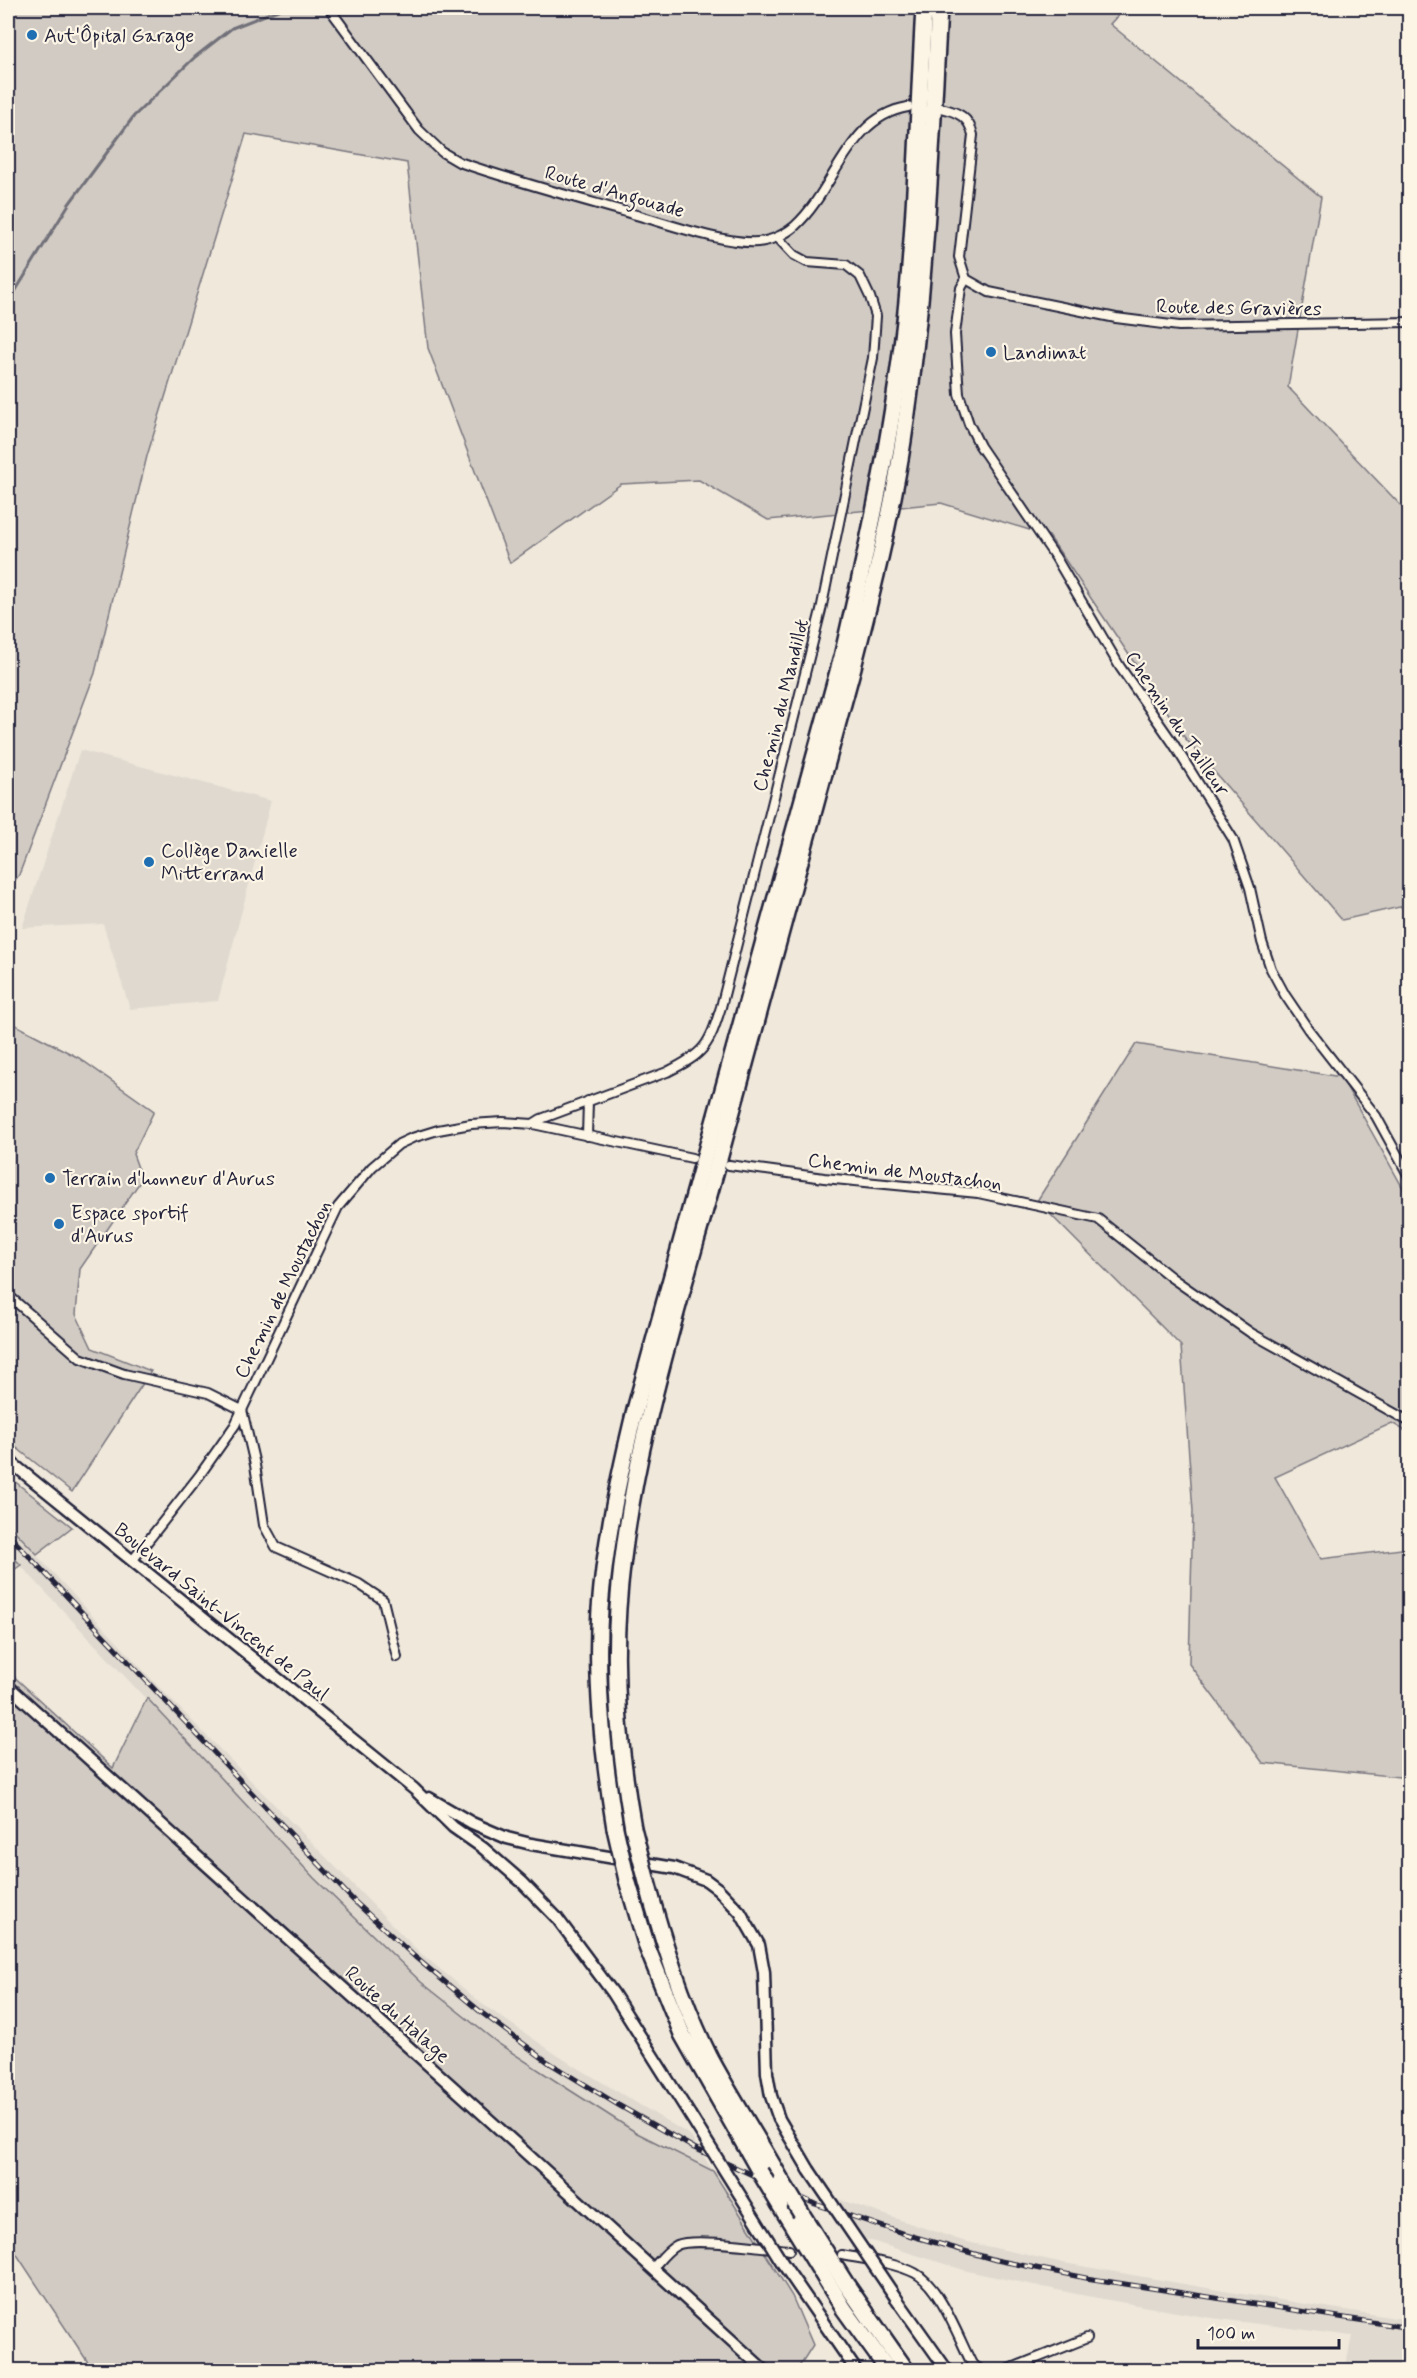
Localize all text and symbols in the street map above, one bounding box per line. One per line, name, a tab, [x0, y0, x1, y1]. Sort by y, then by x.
place label: Aut'Ôpital Garage	[44, 23, 194, 51]
marker: Aut'Ôpital Garage	[25, 28, 39, 42]
street label: Route d'Angouade	[541, 160, 688, 227]
street label: Route des Gravières	[1156, 294, 1322, 323]
place label: Landimat	[1003, 340, 1087, 367]
marker: Landimat	[984, 345, 998, 359]
street label: Chemin du Mandillot	[747, 616, 816, 795]
street label: Chemin du Tailleur	[1118, 646, 1236, 802]
place label: Collège Danielle Mitterrand	[161, 838, 298, 888]
marker: Collège Danielle Mitterrand	[142, 855, 156, 869]
street label: Chemin de Moustachon	[806, 1147, 1003, 1198]
place label: Terrain d'honneur d'Aurus	[62, 1166, 275, 1193]
marker: Terrain d'honneur d'Aurus	[43, 1171, 57, 1185]
street label: Chemin de Moustachon	[228, 1196, 338, 1383]
place label: Espace sportif d'Aurus	[71, 1200, 189, 1250]
marker: Espace sportif d'Aurus	[52, 1217, 66, 1231]
street label: Boulevard Saint-Vincent de Paul	[108, 1517, 334, 1707]
street label: Route du Halage	[338, 1960, 456, 2071]
scale bar	[1198, 2312, 1339, 2350]
text: 100 m	[1207, 2322, 1255, 2346]

